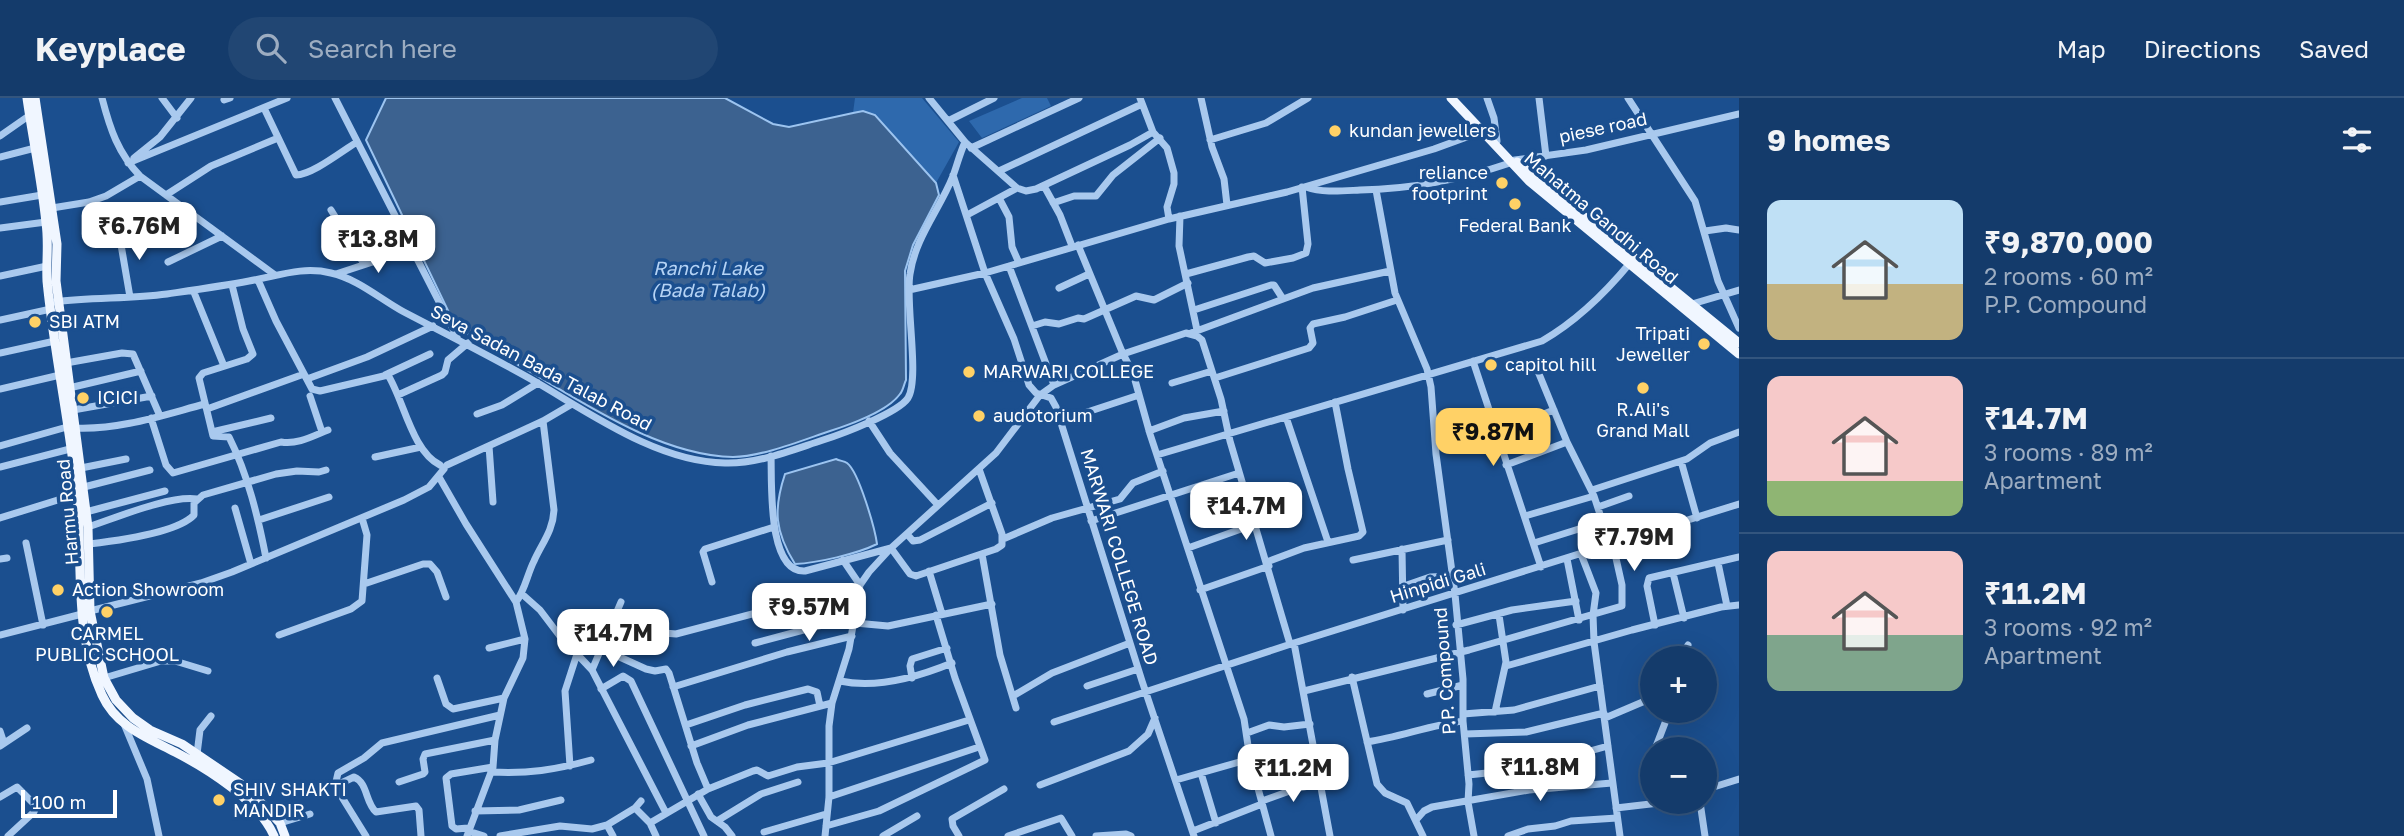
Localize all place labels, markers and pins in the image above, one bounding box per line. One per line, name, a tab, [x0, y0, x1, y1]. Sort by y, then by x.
place label: kundan jewellers	[1349, 119, 1496, 141]
marker: kundan jewellers	[1327, 123, 1343, 139]
place label: reliance footprint	[1412, 161, 1488, 204]
marker: reliance footprint	[1494, 175, 1510, 191]
marker: Federal Bank	[1507, 196, 1523, 212]
pin: ₹6.76M	[82, 202, 196, 262]
place label: Federal Bank	[1458, 214, 1572, 236]
pin: ₹13.8M	[321, 216, 435, 275]
place label: SBI ATM	[49, 310, 120, 332]
marker: SBI ATM	[27, 314, 43, 330]
place label: Tripati Jeweller	[1616, 322, 1690, 365]
marker: Tripati Jeweller	[1696, 336, 1712, 352]
place label: capitol hill	[1505, 353, 1597, 375]
marker: capitol hill	[1483, 357, 1499, 373]
place label: MARWARI COLLEGE	[983, 360, 1154, 382]
marker: MARWARI COLLEGE	[961, 364, 977, 380]
marker: R.Ali's Grand Mall	[1635, 380, 1651, 396]
place label: ICICI	[97, 386, 138, 408]
marker: ICICI	[75, 390, 91, 406]
place label: R.Ali's Grand Mall	[1596, 398, 1690, 441]
place label: audotorium	[993, 404, 1093, 426]
marker: audotorium	[971, 408, 987, 424]
pin: ₹9.87M	[1436, 408, 1550, 468]
pin: ₹14.7M	[1189, 482, 1303, 542]
pin: ₹7.79M	[1577, 514, 1691, 573]
place label: Action Showroom	[72, 578, 224, 600]
marker: Action Showroom	[50, 582, 66, 598]
pin: ₹9.57M	[752, 584, 866, 643]
marker: CARMEL PUBLIC SCHOOL	[99, 604, 115, 620]
pin: ₹14.7M	[556, 610, 670, 669]
place label: CARMEL PUBLIC SCHOOL	[35, 622, 179, 665]
pin: ₹11.2M	[1236, 744, 1350, 804]
pin: ₹11.8M	[1483, 744, 1597, 803]
place label: SHIV SHAKTI MANDIR	[233, 778, 347, 821]
marker: SHIV SHAKTI MANDIR	[211, 792, 227, 808]

